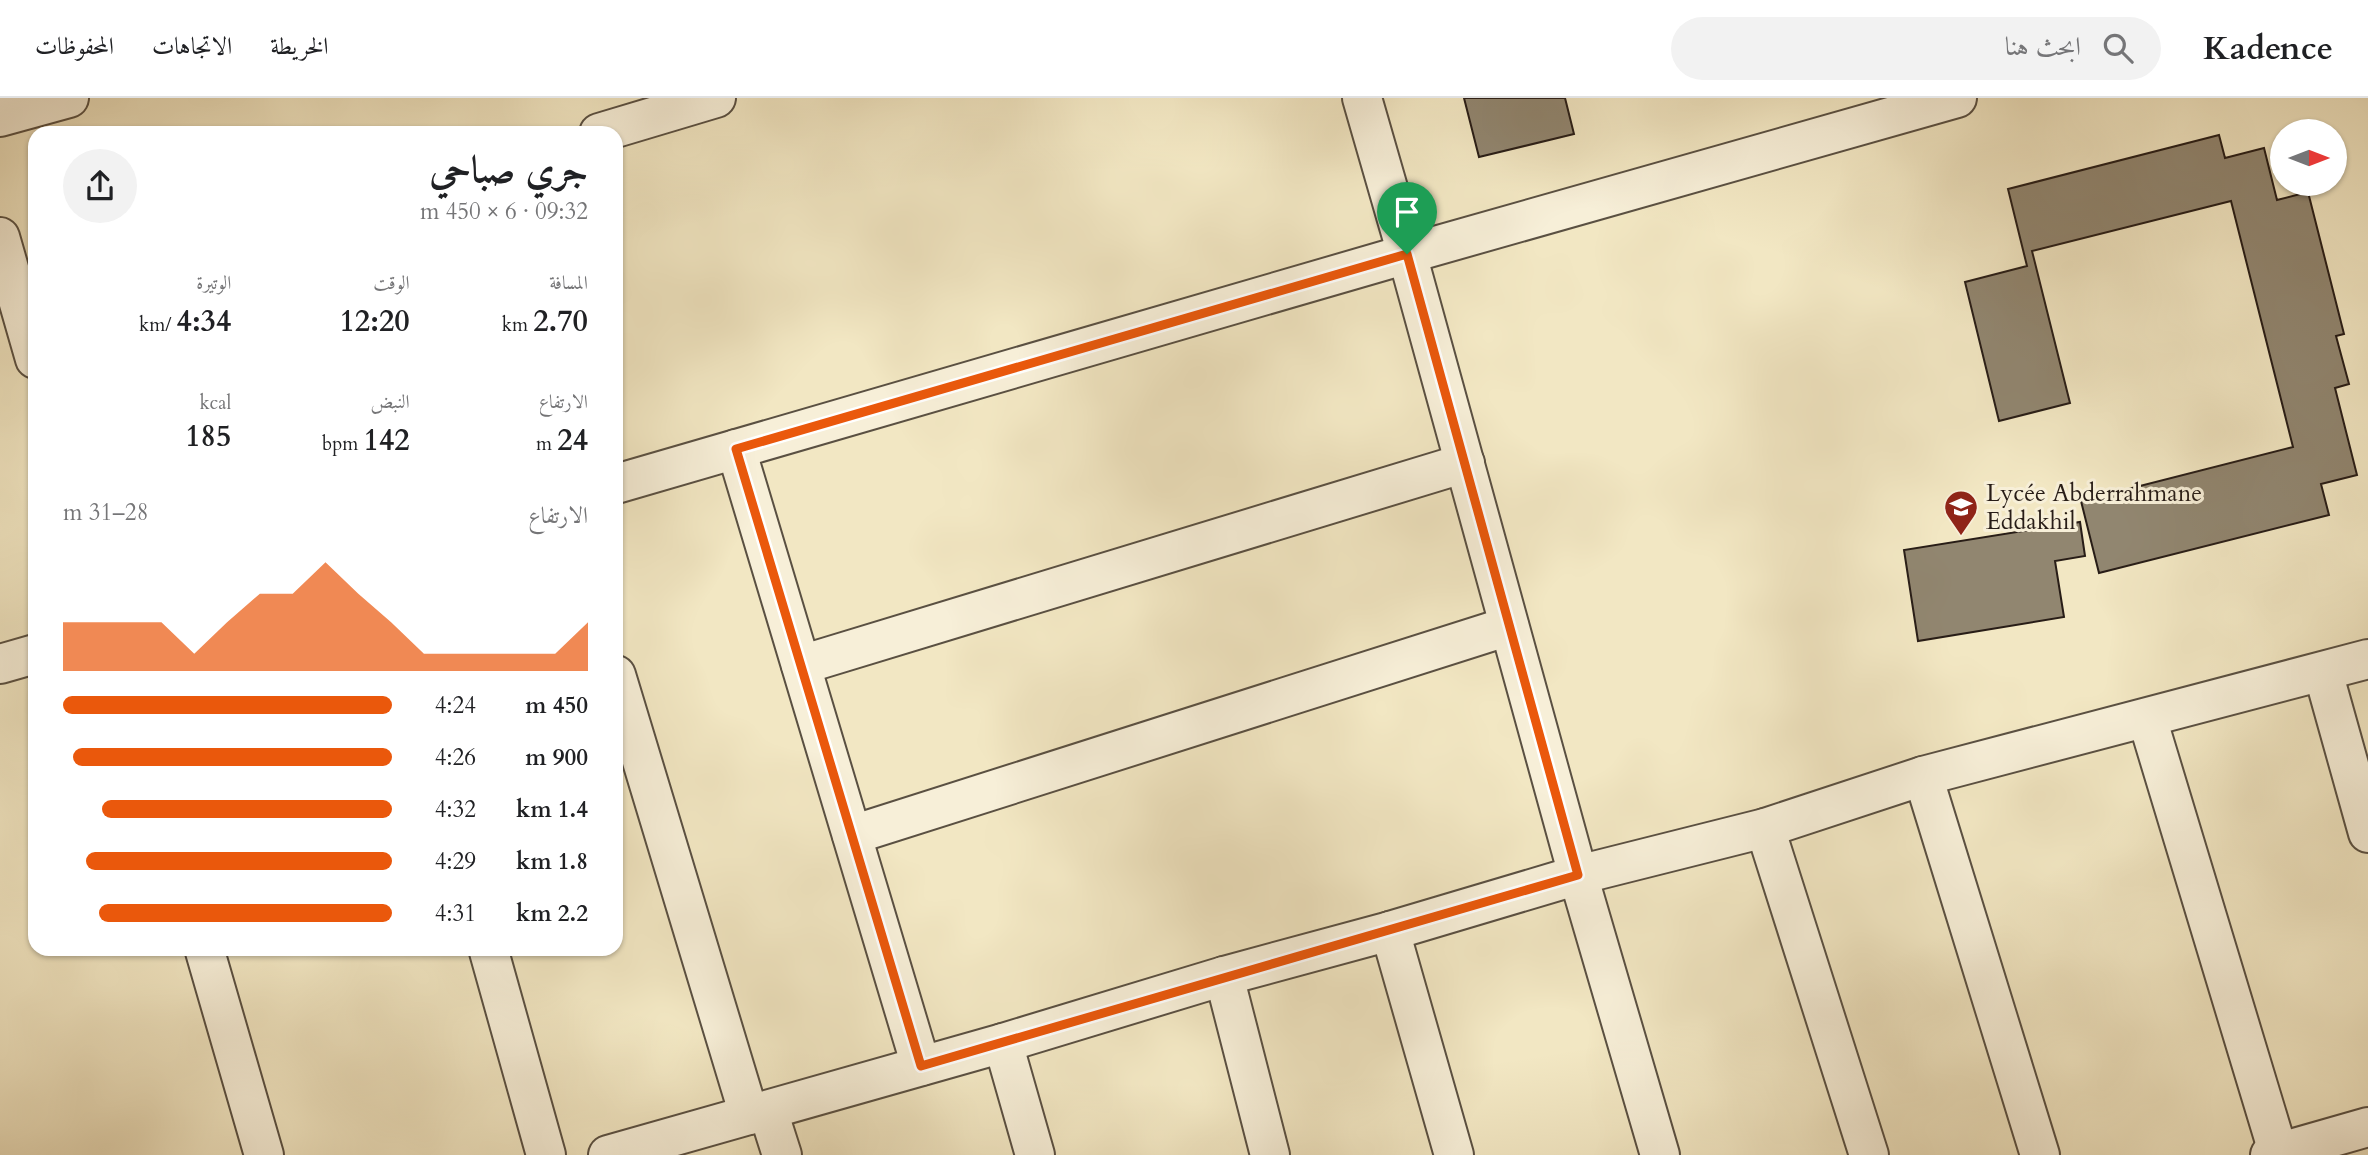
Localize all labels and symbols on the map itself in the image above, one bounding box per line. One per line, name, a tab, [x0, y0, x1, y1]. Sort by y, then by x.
north arrow	[2270, 119, 2347, 196]
pin	[1377, 182, 1437, 254]
place label: Lycée Abderrahmane Eddakhil	[1986, 477, 2202, 538]
school or university icon: Lycée Abderrahmane Eddakhil	[1942, 488, 1980, 537]

